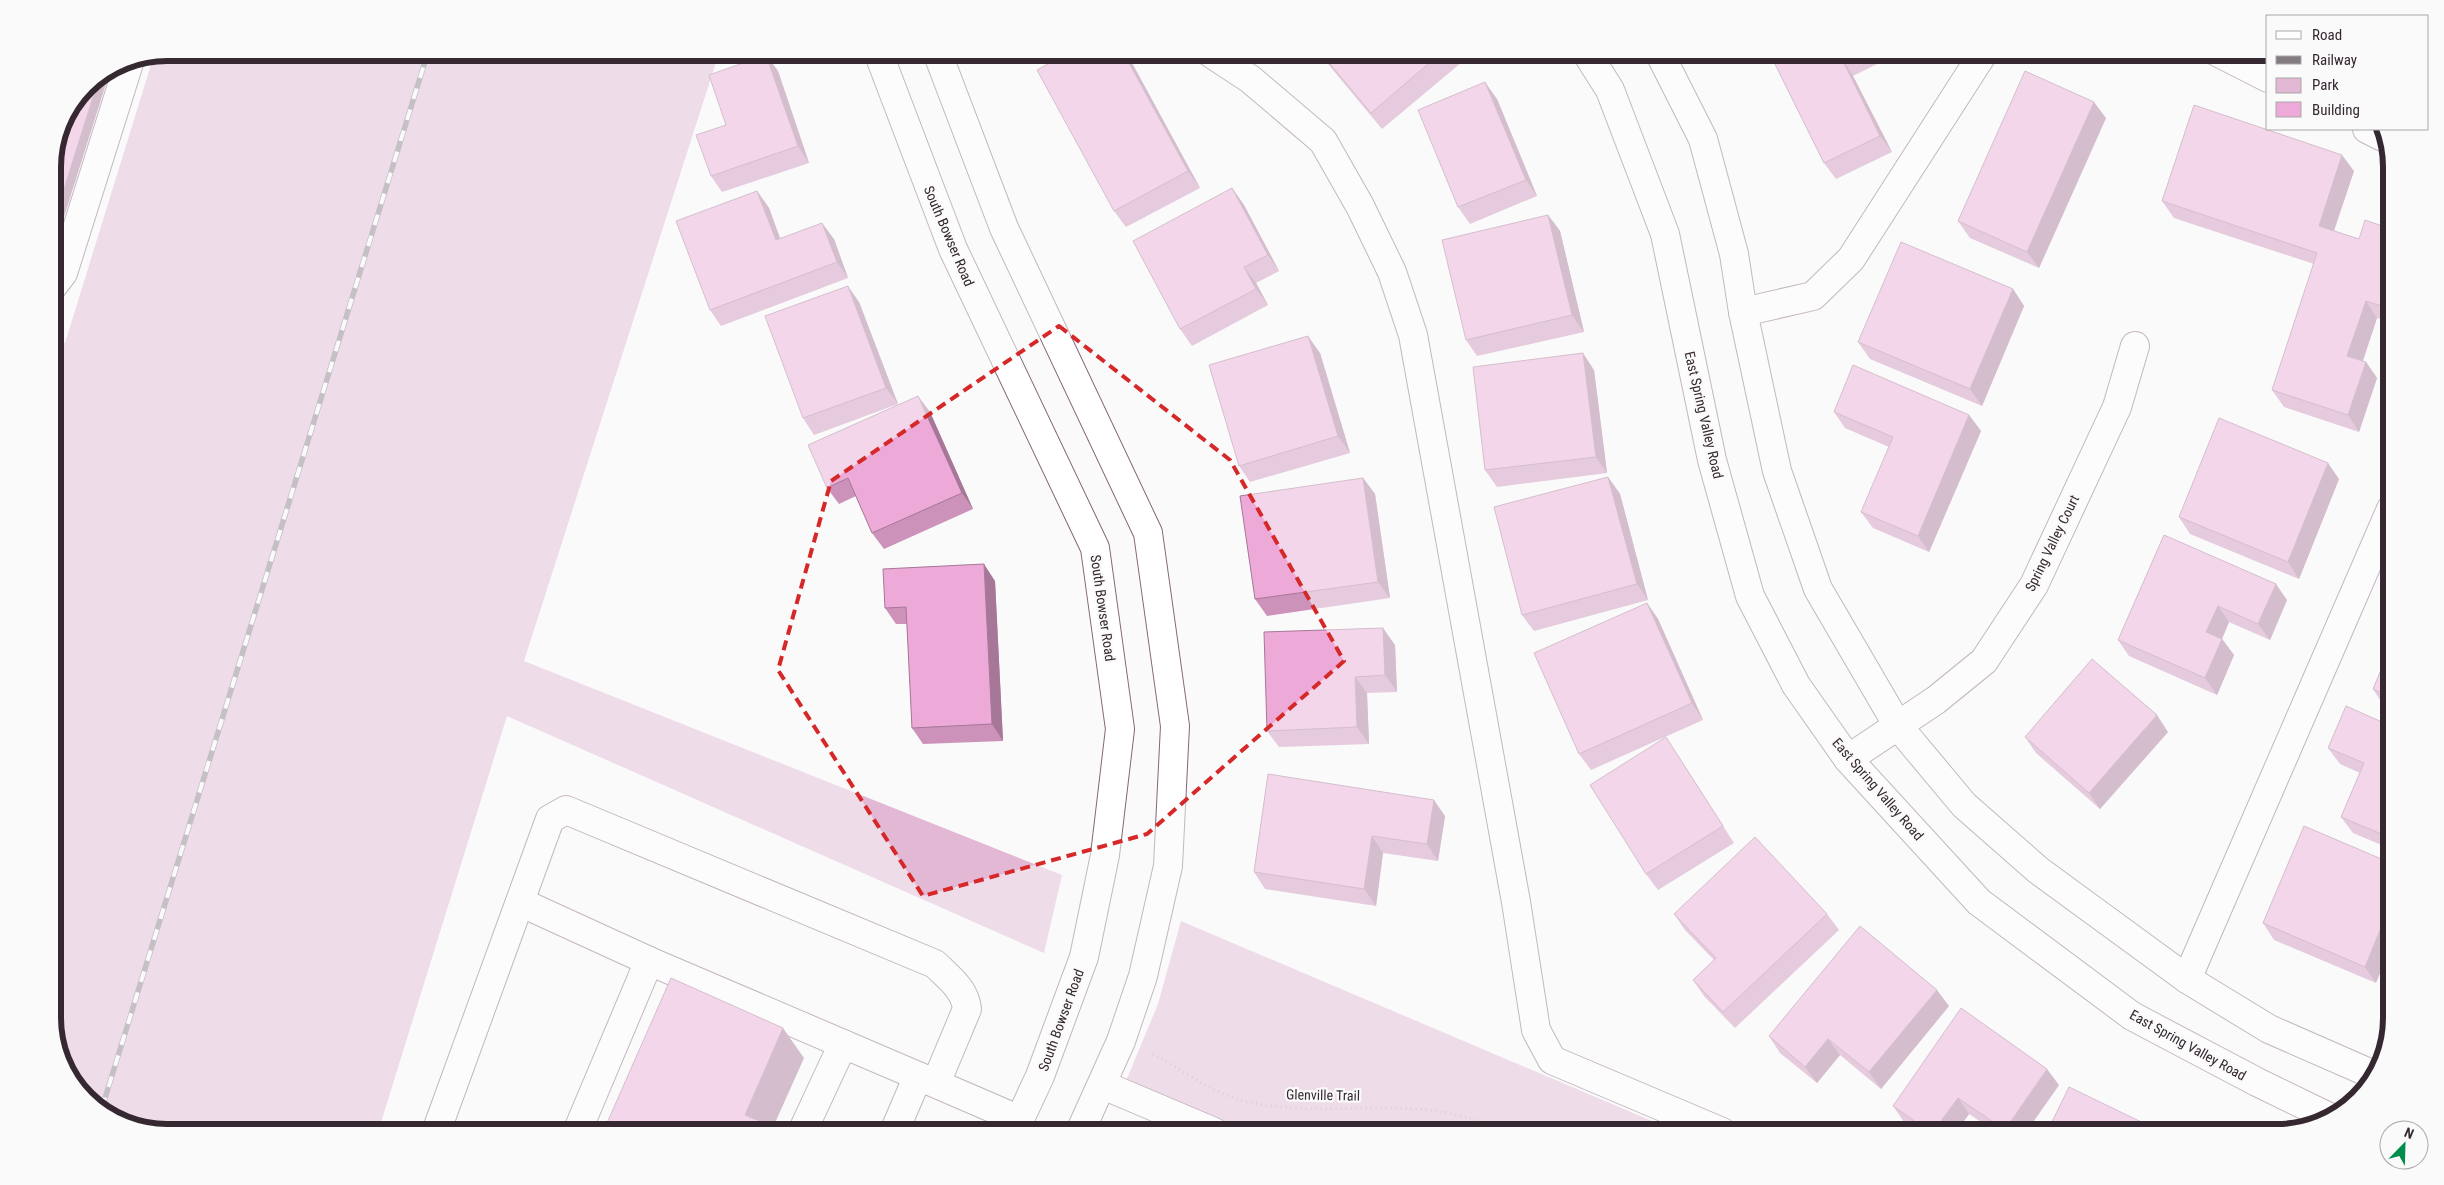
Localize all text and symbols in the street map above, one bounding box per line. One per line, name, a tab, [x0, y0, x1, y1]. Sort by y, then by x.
legend	[2266, 15, 2429, 130]
text: Road	[2312, 26, 2342, 44]
text: Railway	[2312, 51, 2357, 69]
text: Park	[2312, 76, 2339, 94]
text: Building	[2312, 101, 2360, 119]
street label: South Bowser Road	[921, 183, 977, 289]
street label: East Spring Valley Road	[1682, 350, 1726, 480]
street label: Spring Valley Court	[2022, 492, 2082, 594]
street label: South Bowser Road	[1088, 554, 1118, 662]
street label: East Spring Valley Road	[1829, 735, 1927, 843]
street label: South Bowser Road	[1035, 967, 1087, 1073]
street label: East Spring Valley Road	[2127, 1006, 2249, 1084]
street label: Glenville Trail	[1286, 1086, 1360, 1104]
north arrow	[2379, 1120, 2429, 1170]
text: N	[2402, 1124, 2416, 1142]

